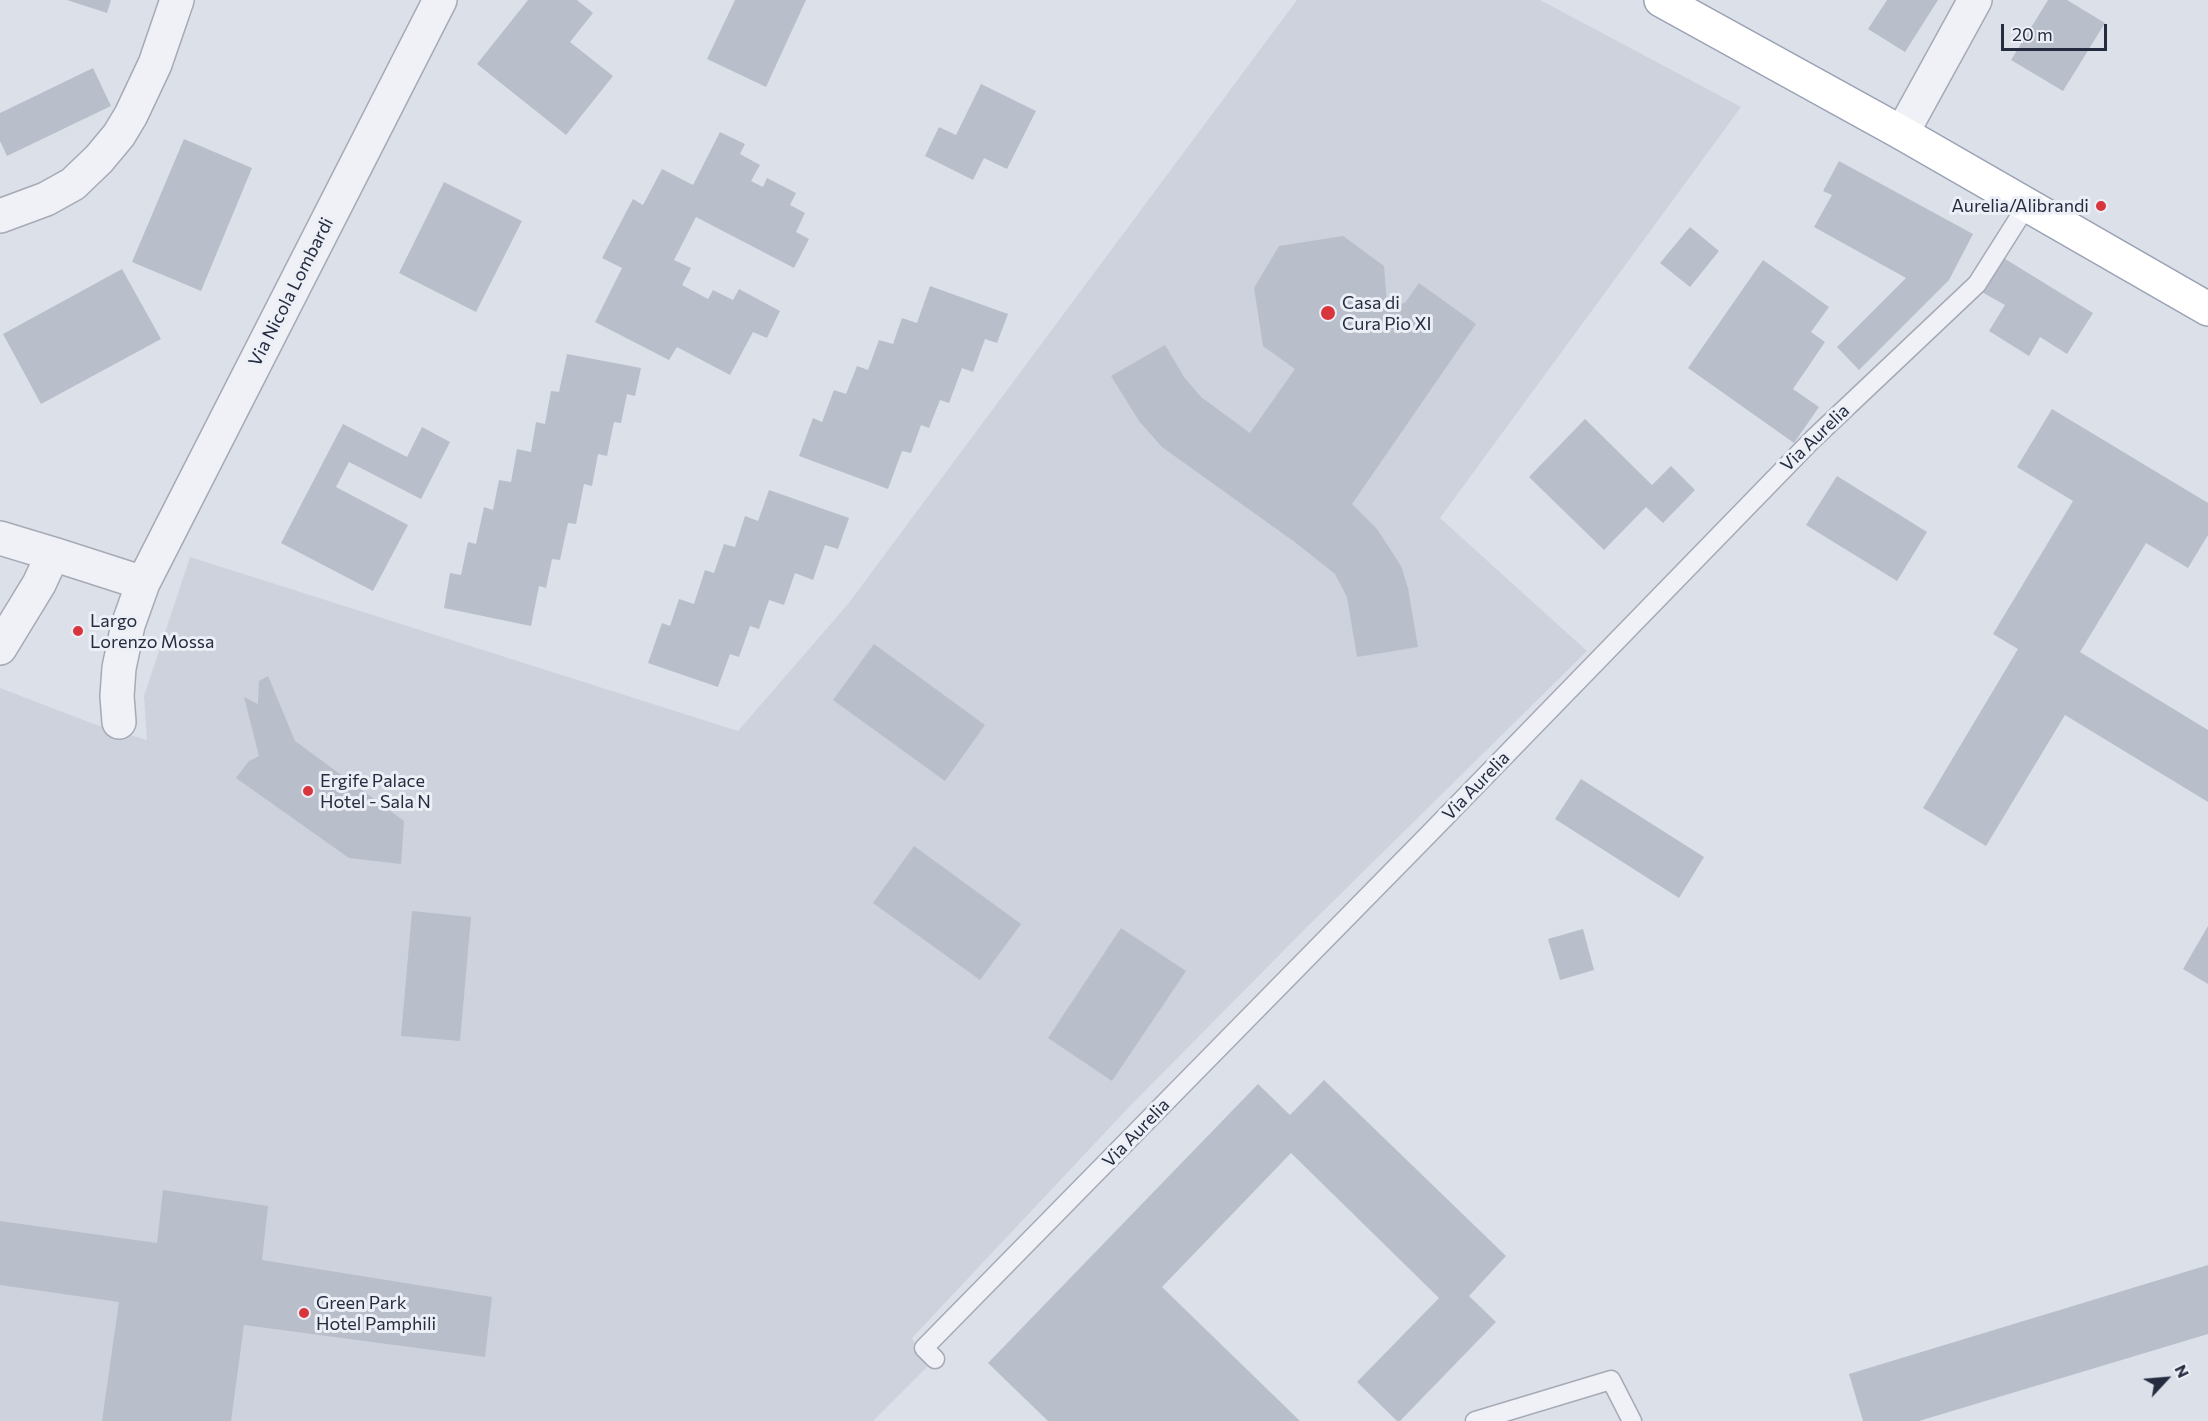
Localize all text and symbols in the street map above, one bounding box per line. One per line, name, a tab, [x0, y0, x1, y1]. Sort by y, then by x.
scale bar	[2004, 12, 2110, 50]
text: 20 m	[2012, 23, 2053, 45]
place label: Aurelia/Alibrandi	[1952, 195, 2089, 217]
marker: Aurelia/Alibrandi	[2094, 199, 2108, 213]
street label: Via Nicola Lombardi	[244, 214, 338, 370]
place label: Casa di Cura Pio XI	[1342, 292, 1432, 334]
marker: Casa di Cura Pio XI	[1319, 304, 1337, 322]
street label: Via Aurelia	[1776, 400, 1854, 476]
place label: Largo Lorenzo Mossa	[90, 610, 214, 652]
marker: Largo Lorenzo Mossa	[71, 624, 85, 638]
street label: Via Aurelia	[1438, 747, 1514, 825]
place label: Ergife Palace Hotel - Sala N	[320, 770, 431, 812]
marker: Ergife Palace Hotel - Sala N	[301, 784, 315, 798]
street label: Via Aurelia	[1098, 1094, 1174, 1172]
place label: Green Park Hotel Pamphili	[316, 1292, 436, 1334]
marker: Green Park Hotel Pamphili	[297, 1306, 311, 1320]
north arrow	[2136, 1349, 2196, 1409]
text: N	[2171, 1361, 2194, 1380]

